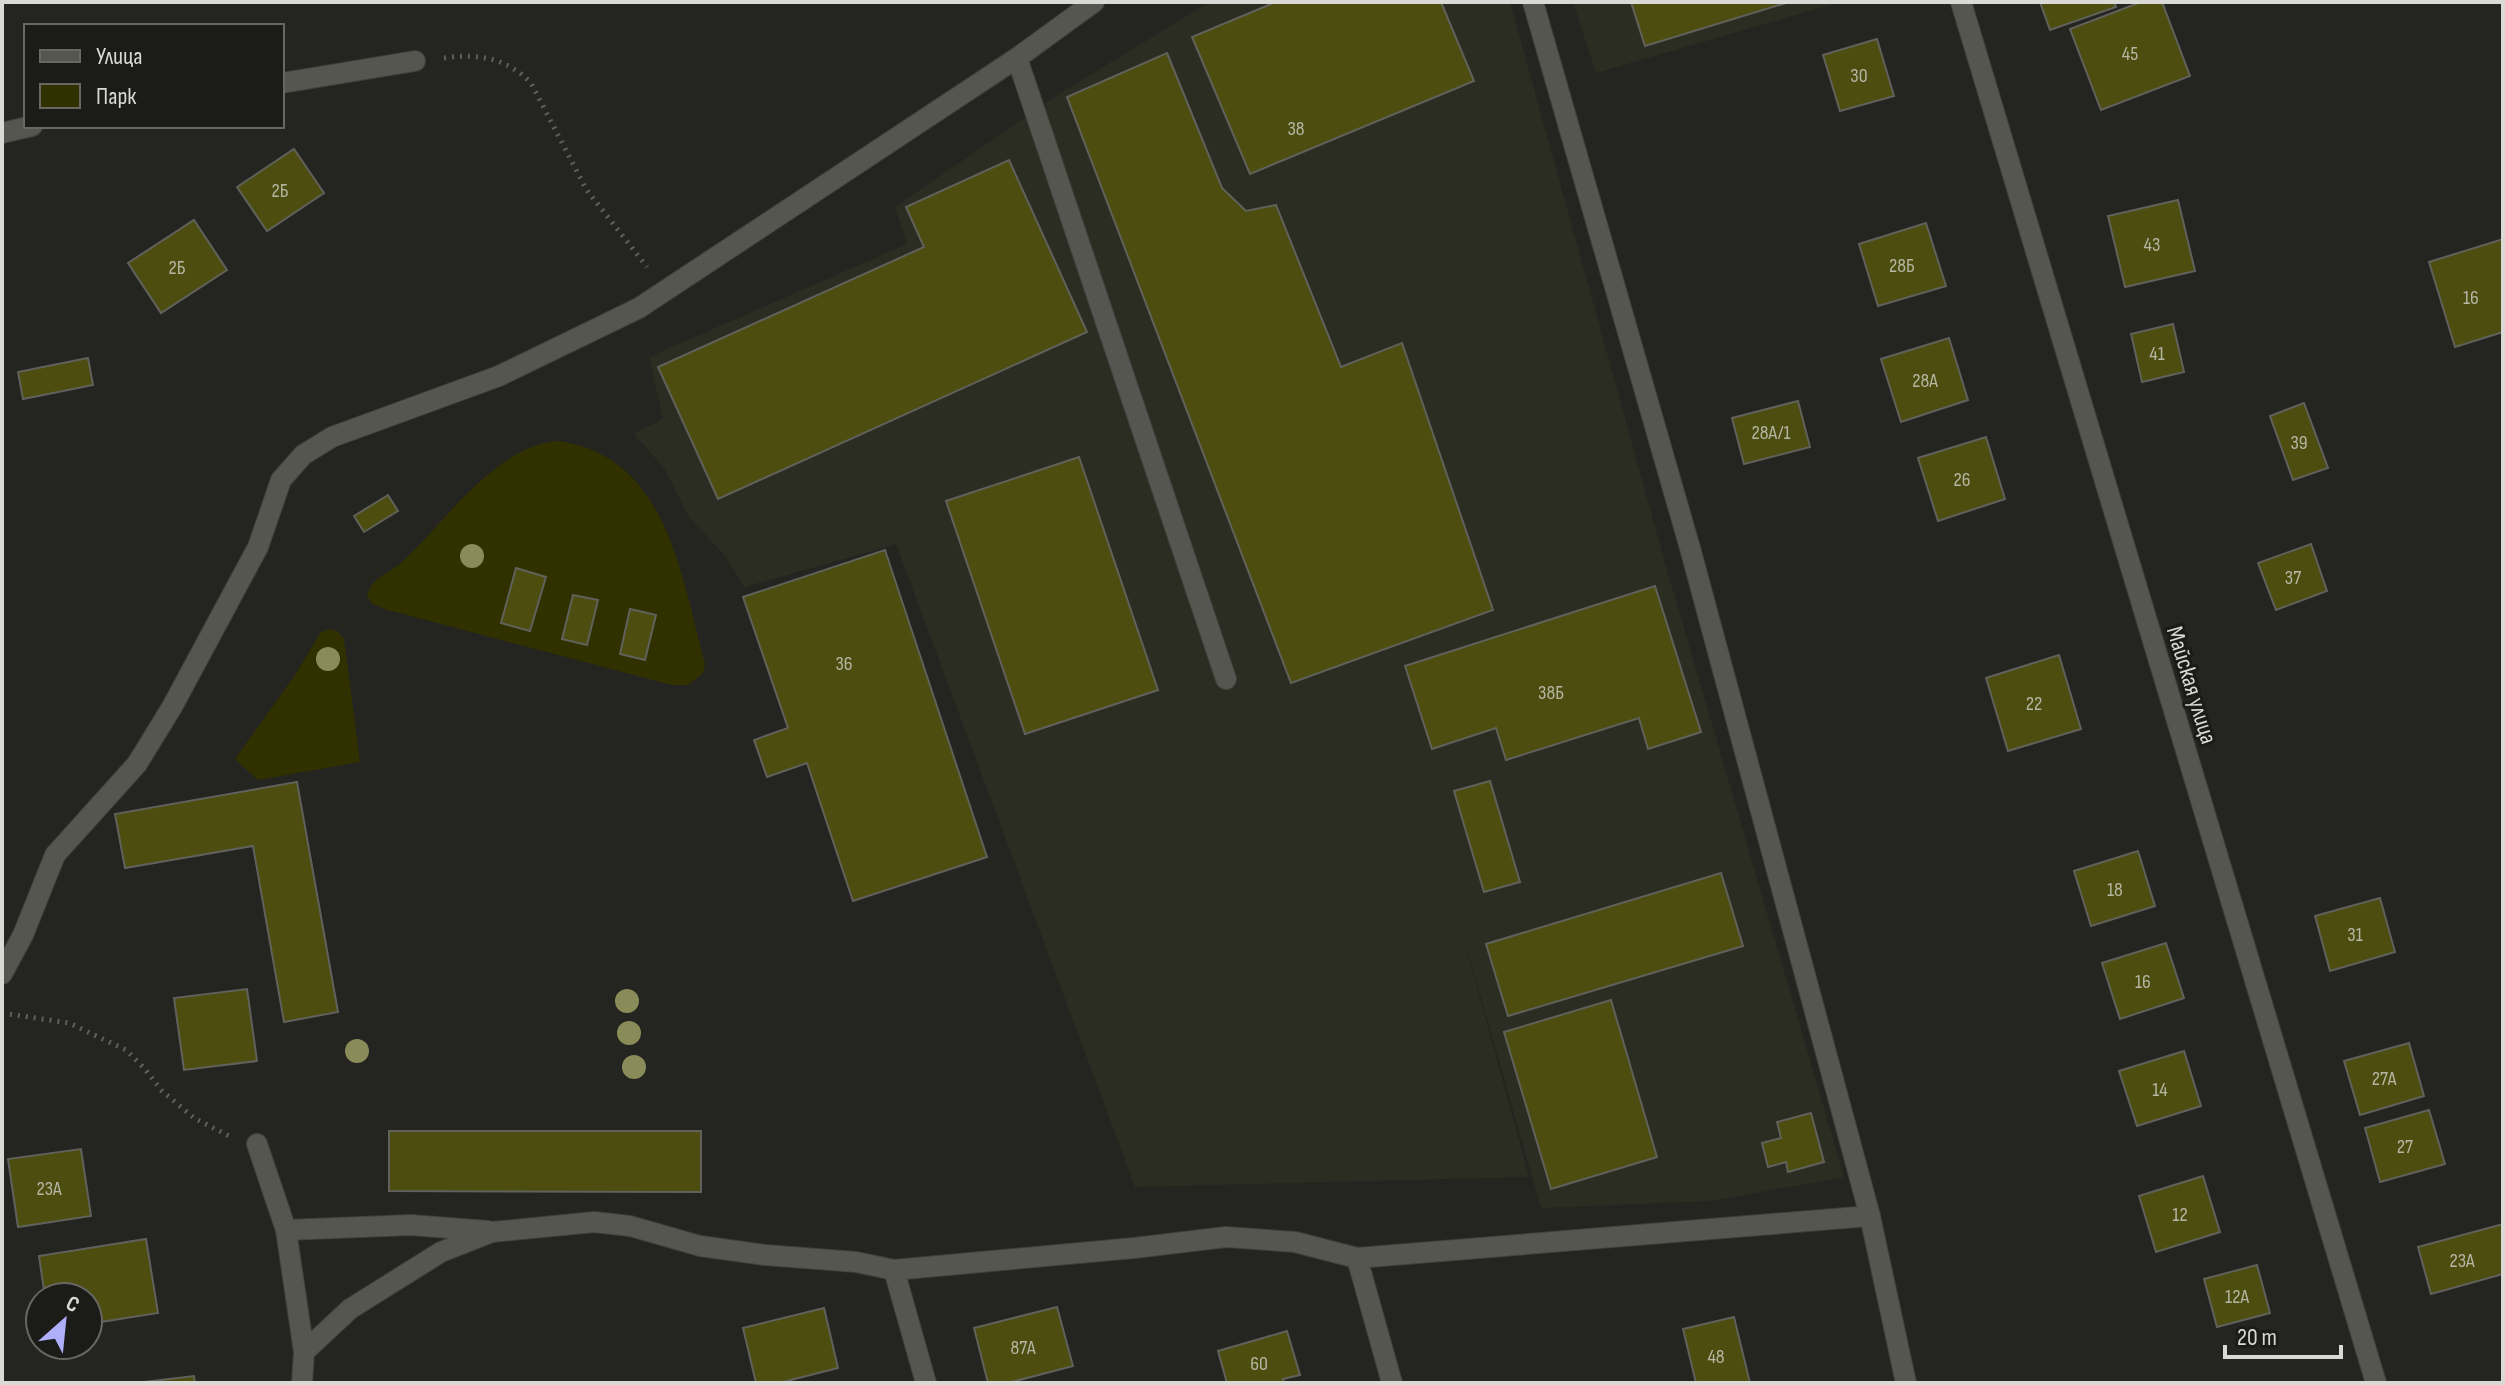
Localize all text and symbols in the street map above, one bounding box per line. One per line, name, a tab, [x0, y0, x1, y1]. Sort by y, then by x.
legend	[24, 24, 284, 128]
text: Улица	[96, 42, 142, 71]
house number: 45	[2122, 42, 2138, 66]
house number: 30	[1850, 64, 1868, 88]
text: Парк	[96, 82, 137, 111]
house number: 38	[1287, 117, 1305, 141]
house number: 2Б	[271, 179, 289, 203]
house number: 43	[2144, 233, 2160, 257]
house number: 28Б	[1889, 254, 1915, 278]
house number: 2Б	[168, 256, 186, 280]
house number: 16	[2463, 286, 2479, 310]
house number: 41	[2149, 342, 2165, 366]
house number: 28А	[1912, 369, 1938, 393]
house number: 28А/1	[1752, 421, 1790, 445]
house number: 39	[2290, 431, 2308, 455]
house number: 26	[1954, 468, 1971, 492]
house number: 37	[2285, 566, 2301, 590]
street label: Майская улица	[2160, 623, 2223, 747]
house number: 36	[835, 652, 853, 676]
house number: 38Б	[1538, 681, 1564, 705]
house number: 22	[2026, 692, 2042, 716]
house number: 18	[2107, 878, 2123, 902]
house number: 31	[2347, 923, 2363, 947]
house number: 16	[2135, 970, 2151, 994]
house number: 27А	[2372, 1067, 2397, 1091]
house number: 14	[2152, 1078, 2168, 1102]
house number: 27	[2397, 1135, 2413, 1159]
house number: 23А	[36, 1177, 62, 1201]
house number: 12	[2172, 1203, 2188, 1227]
house number: 23А	[2449, 1249, 2475, 1273]
north arrow	[24, 1281, 104, 1361]
house number: 12А	[2225, 1285, 2249, 1309]
text: С	[61, 1290, 84, 1319]
scale bar	[2225, 1309, 2341, 1359]
text: 20 m	[2237, 1323, 2277, 1352]
house number: 87А	[1011, 1336, 1036, 1360]
house number: 48	[1707, 1345, 1725, 1369]
house number: 60	[1250, 1352, 1268, 1376]

